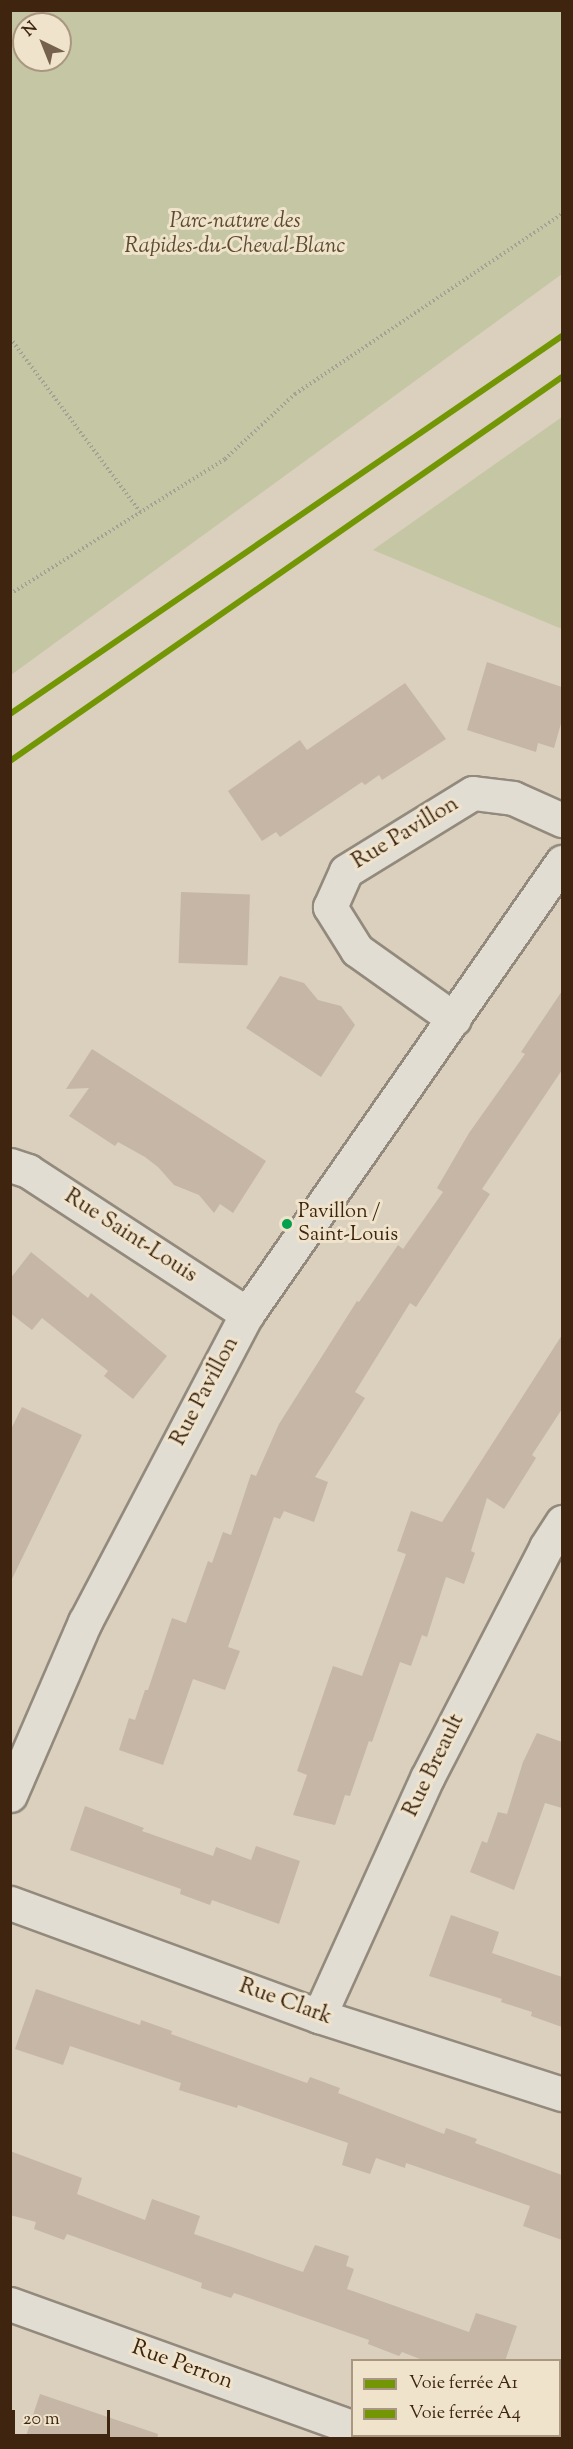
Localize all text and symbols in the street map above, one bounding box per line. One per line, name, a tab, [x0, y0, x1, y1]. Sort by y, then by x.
north arrow	[12, 12, 72, 72]
text: N	[18, 17, 43, 43]
park label: Parc-nature des Rapides-du-Cheval-Blanc	[124, 209, 346, 260]
street label: Rue Pavillon	[348, 792, 464, 876]
street label: Rue Saint-Louis	[59, 1184, 201, 1290]
place label: Pavillon / Saint-Louis	[298, 1200, 398, 1247]
marker: Pavillon / Saint-Louis	[281, 1218, 293, 1230]
street label: Rue Pavillon	[166, 1333, 246, 1451]
street label: Rue Breault	[399, 1710, 471, 1822]
street label: Rue Clark	[235, 1974, 335, 2032]
street label: Rue Perron	[128, 2335, 236, 2397]
legend	[351, 2359, 561, 2437]
text: Voie ferrée A1	[409, 2371, 518, 2397]
scale bar	[15, 2398, 112, 2436]
text: Voie ferrée A4	[409, 2401, 521, 2427]
text: 20 m	[23, 2407, 60, 2433]

